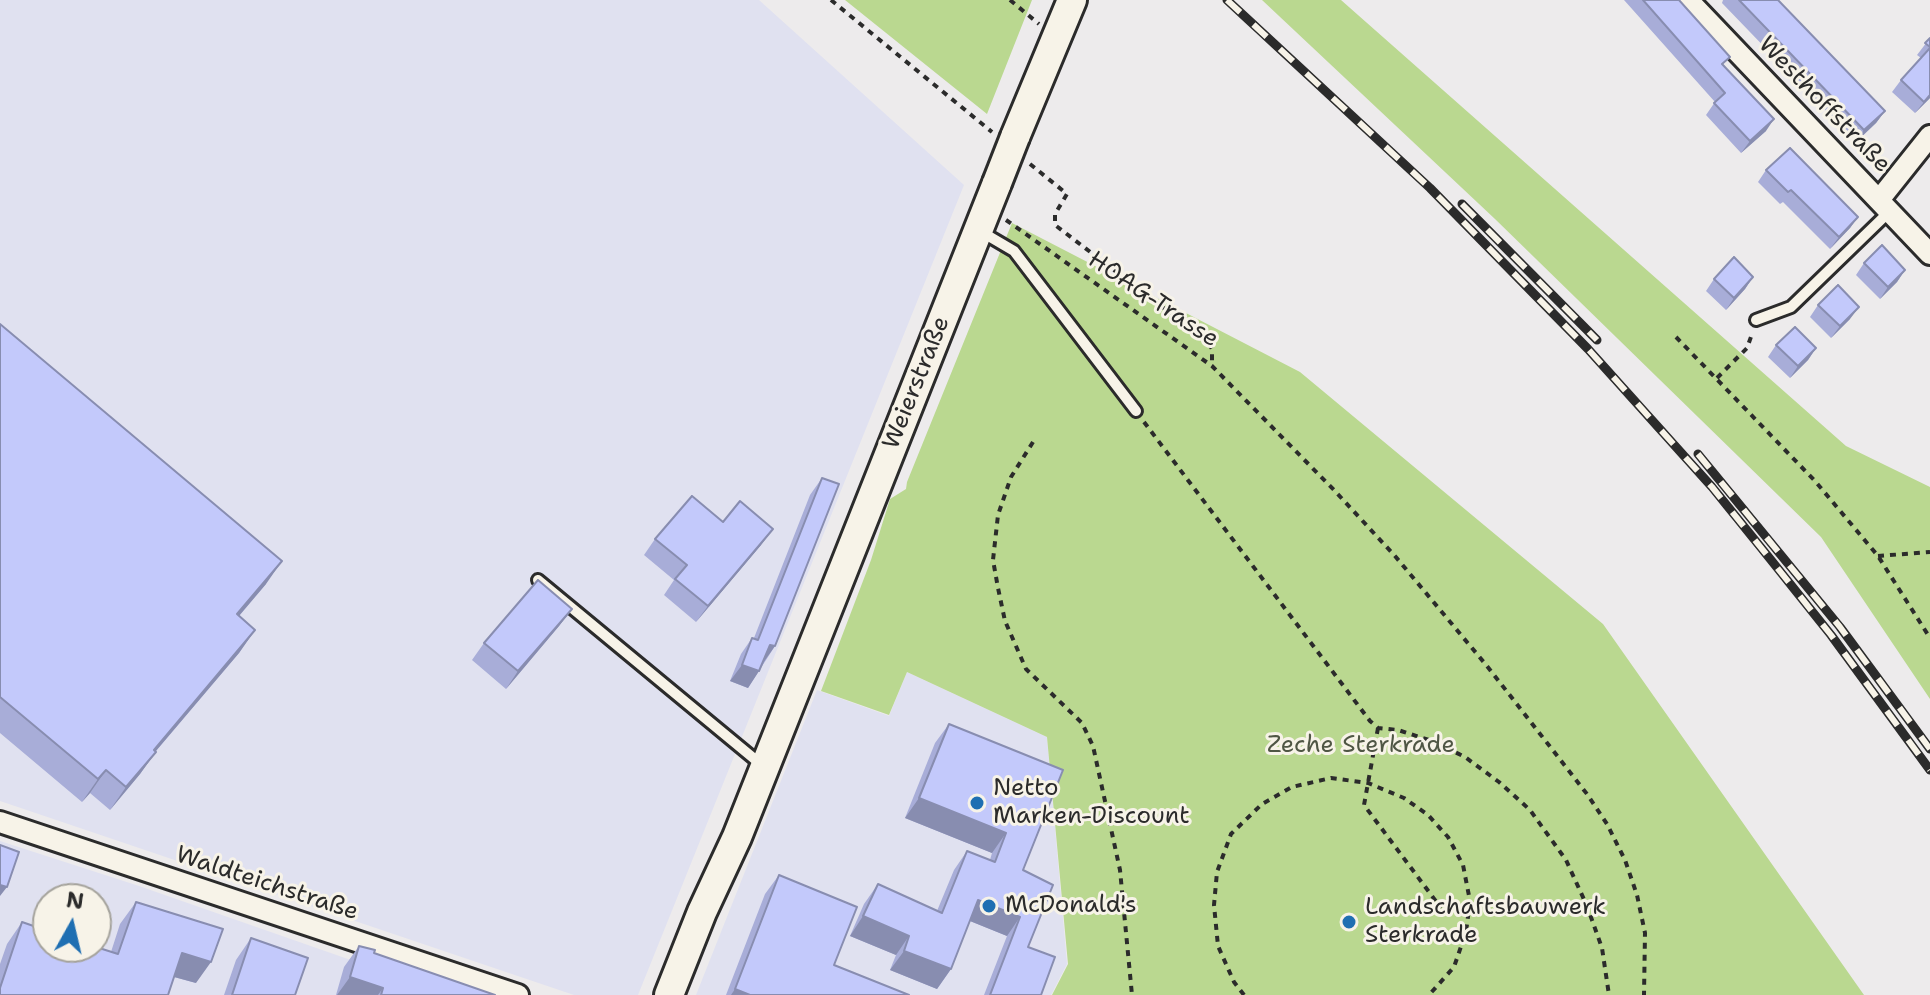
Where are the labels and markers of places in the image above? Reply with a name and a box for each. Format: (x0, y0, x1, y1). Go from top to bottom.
place label: Netto Marken-Discount (993, 775, 1190, 831)
marker: Netto Marken-Discount (968, 794, 986, 812)
place label: McDonald's (1005, 892, 1137, 920)
place label: Landschaftsbauwerk Sterkrade (1365, 894, 1606, 950)
marker: McDonald's (980, 897, 998, 915)
marker: Landschaftsbauwerk Sterkrade (1340, 913, 1358, 931)

